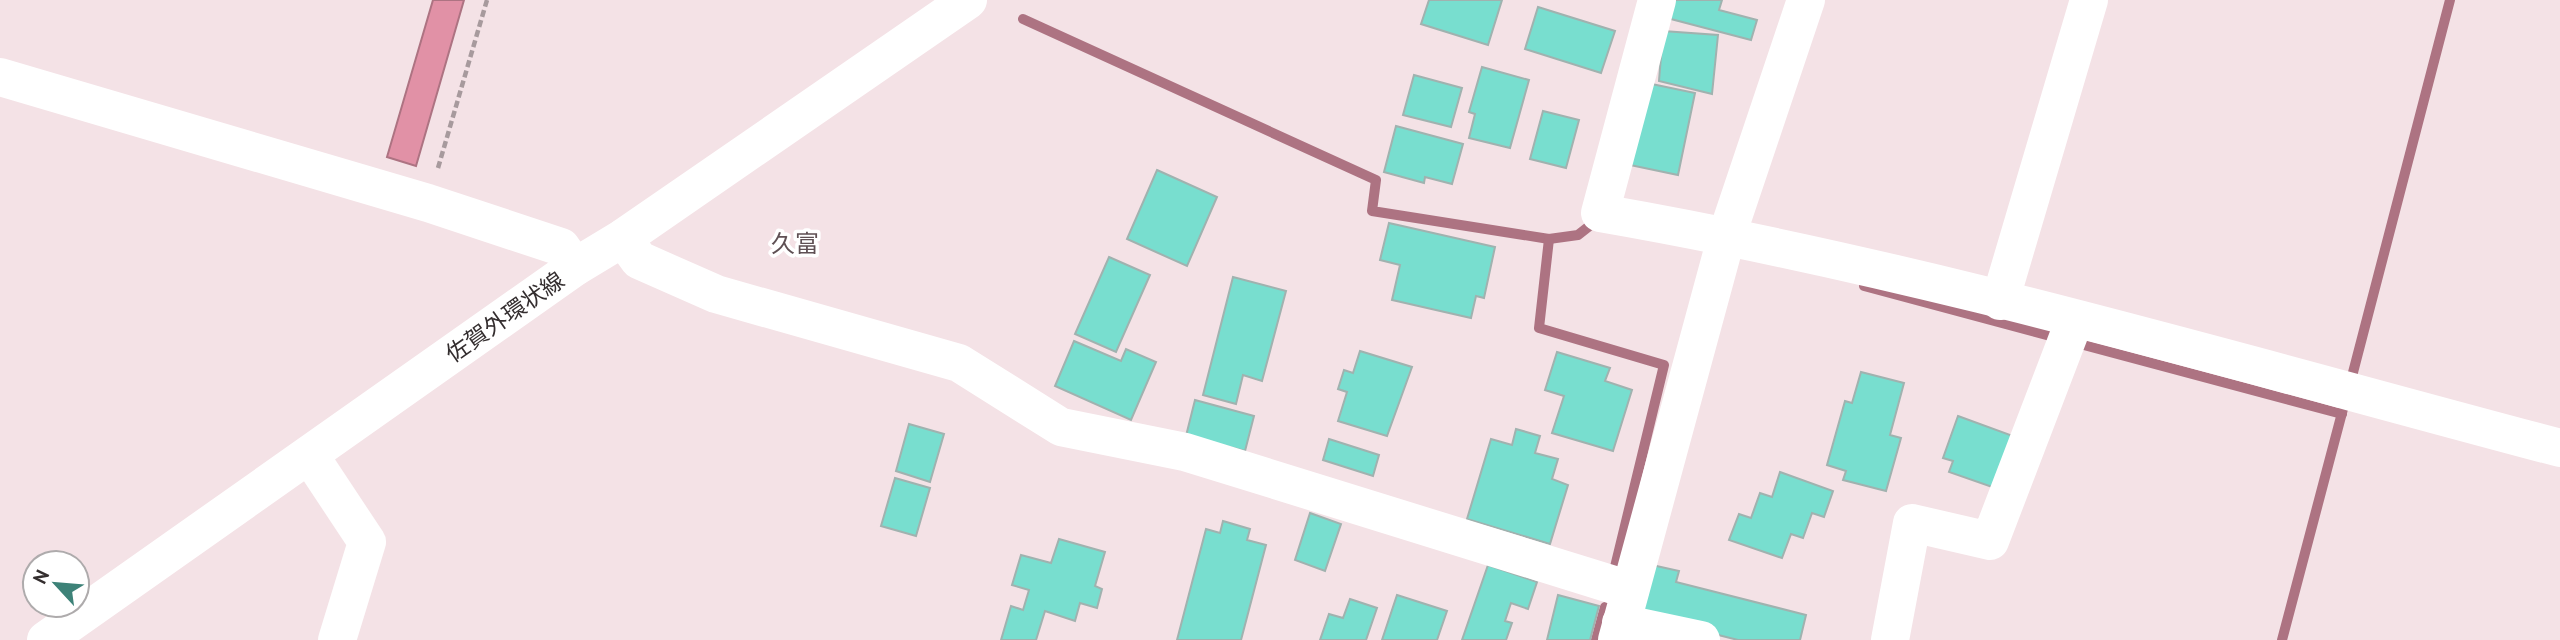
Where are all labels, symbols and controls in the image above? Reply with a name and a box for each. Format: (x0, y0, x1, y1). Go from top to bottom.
district label: 久富 (771, 228, 819, 259)
street label: 佐賀外環状線 (440, 265, 570, 368)
north arrow (21, 549, 91, 619)
text: N (27, 566, 54, 587)

